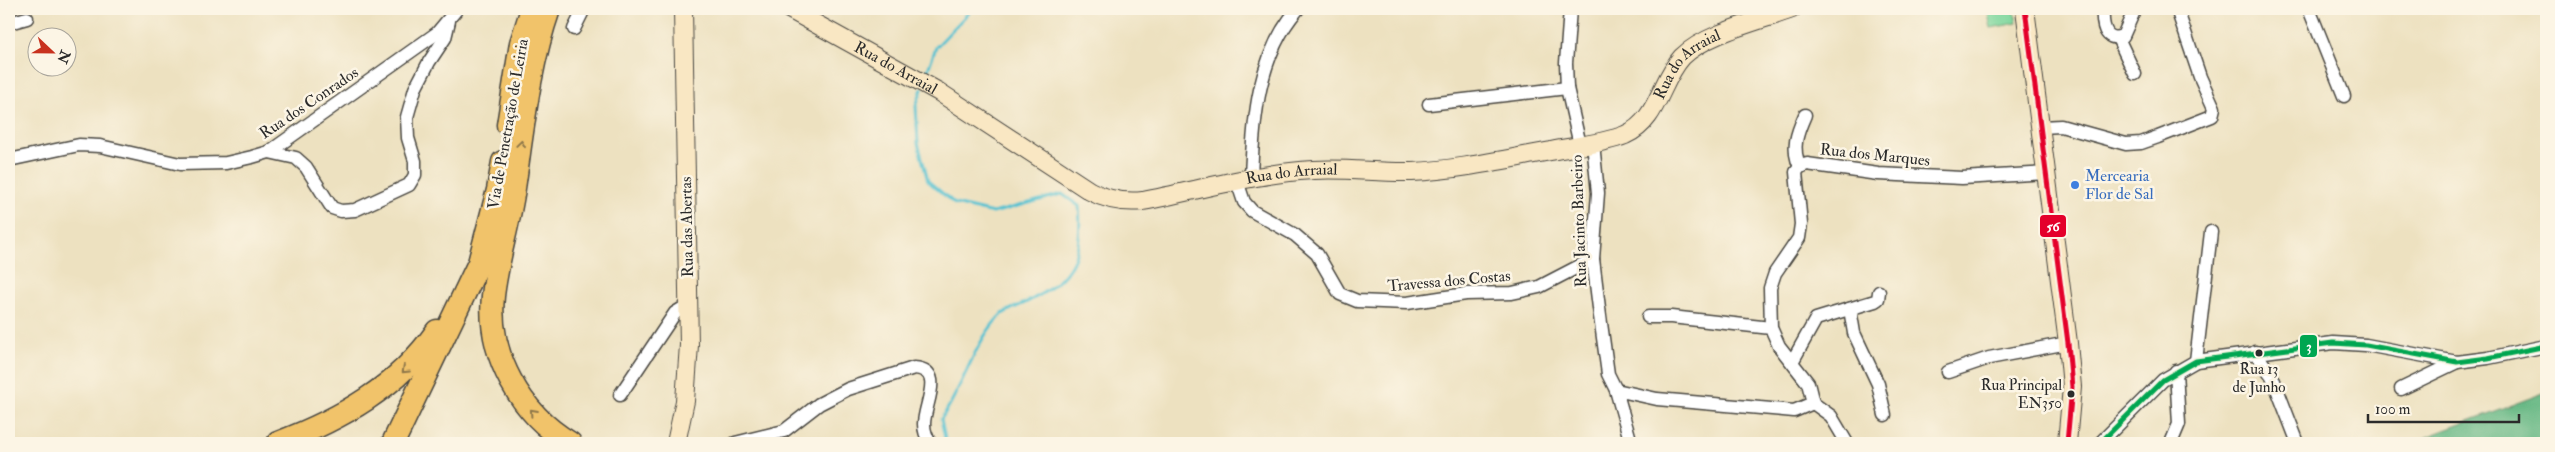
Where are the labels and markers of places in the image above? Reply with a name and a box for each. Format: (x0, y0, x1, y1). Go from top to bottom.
place label: Mercearia Flor de Sal (2085, 166, 2154, 204)
marker: Mercearia Flor de Sal (2069, 179, 2081, 191)
marker: Rua 13 de Junho (2254, 348, 2264, 358)
place label: Rua 13 de Junho (2232, 360, 2286, 398)
place label: Rua Principal EN350 (1981, 376, 2062, 413)
marker: Rua Principal EN350 (2066, 389, 2076, 399)

